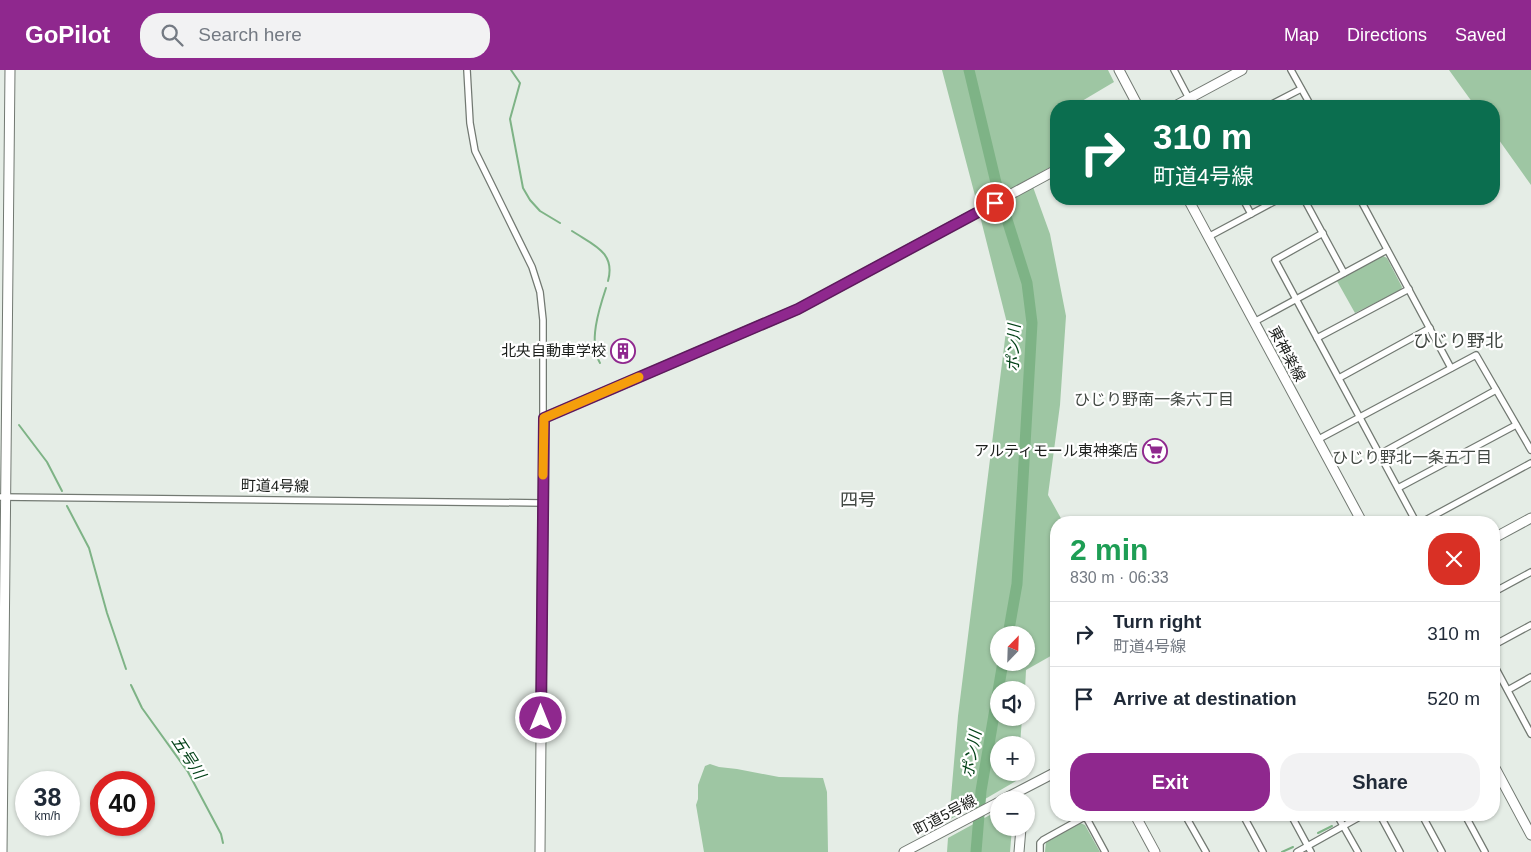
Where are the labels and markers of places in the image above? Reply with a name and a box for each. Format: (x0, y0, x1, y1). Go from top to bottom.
pin (974, 182, 1016, 224)
building icon: 北央自動車学校 (610, 338, 636, 364)
place label: 北央自動車学校 (501, 342, 606, 359)
supermarket icon: アルティモール東神楽店 (1142, 438, 1168, 464)
place label: アルティモール東神楽店 (974, 442, 1138, 459)

